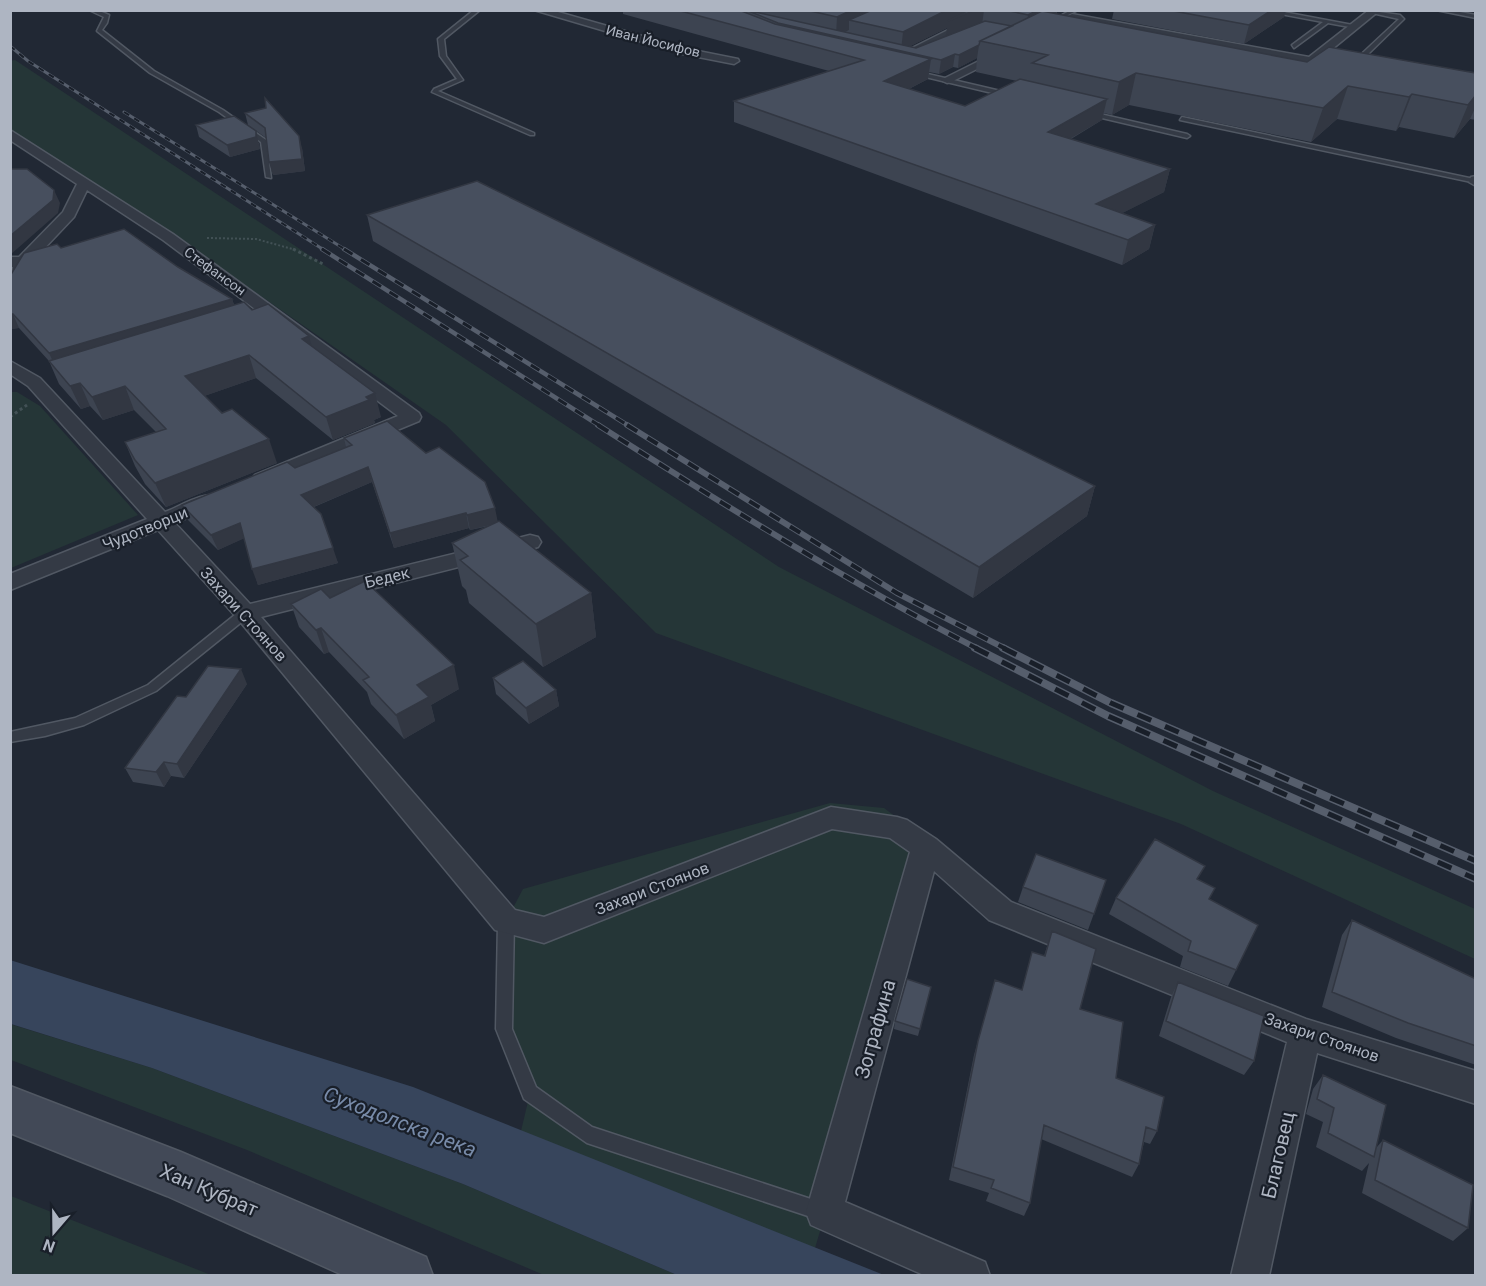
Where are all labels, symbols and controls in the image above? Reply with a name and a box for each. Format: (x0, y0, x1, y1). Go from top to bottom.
street label: Иван Йосифов (604, 22, 702, 60)
street label: Стефансон (181, 243, 249, 299)
street label: Чудотворци (100, 503, 191, 554)
street label: Захари Стоянов (196, 563, 291, 665)
street label: Бедек (363, 563, 412, 592)
street label: Захари Стоянов (593, 858, 712, 919)
street label: Зографина (849, 977, 901, 1081)
street label: Захари Стоянов (1262, 1009, 1382, 1066)
water label: Суходолска река (320, 1082, 480, 1162)
street label: Благовец (1256, 1109, 1300, 1201)
street label: Хан Кубрат (156, 1159, 262, 1222)
north arrow (24, 1202, 84, 1262)
text: N (40, 1235, 58, 1256)

